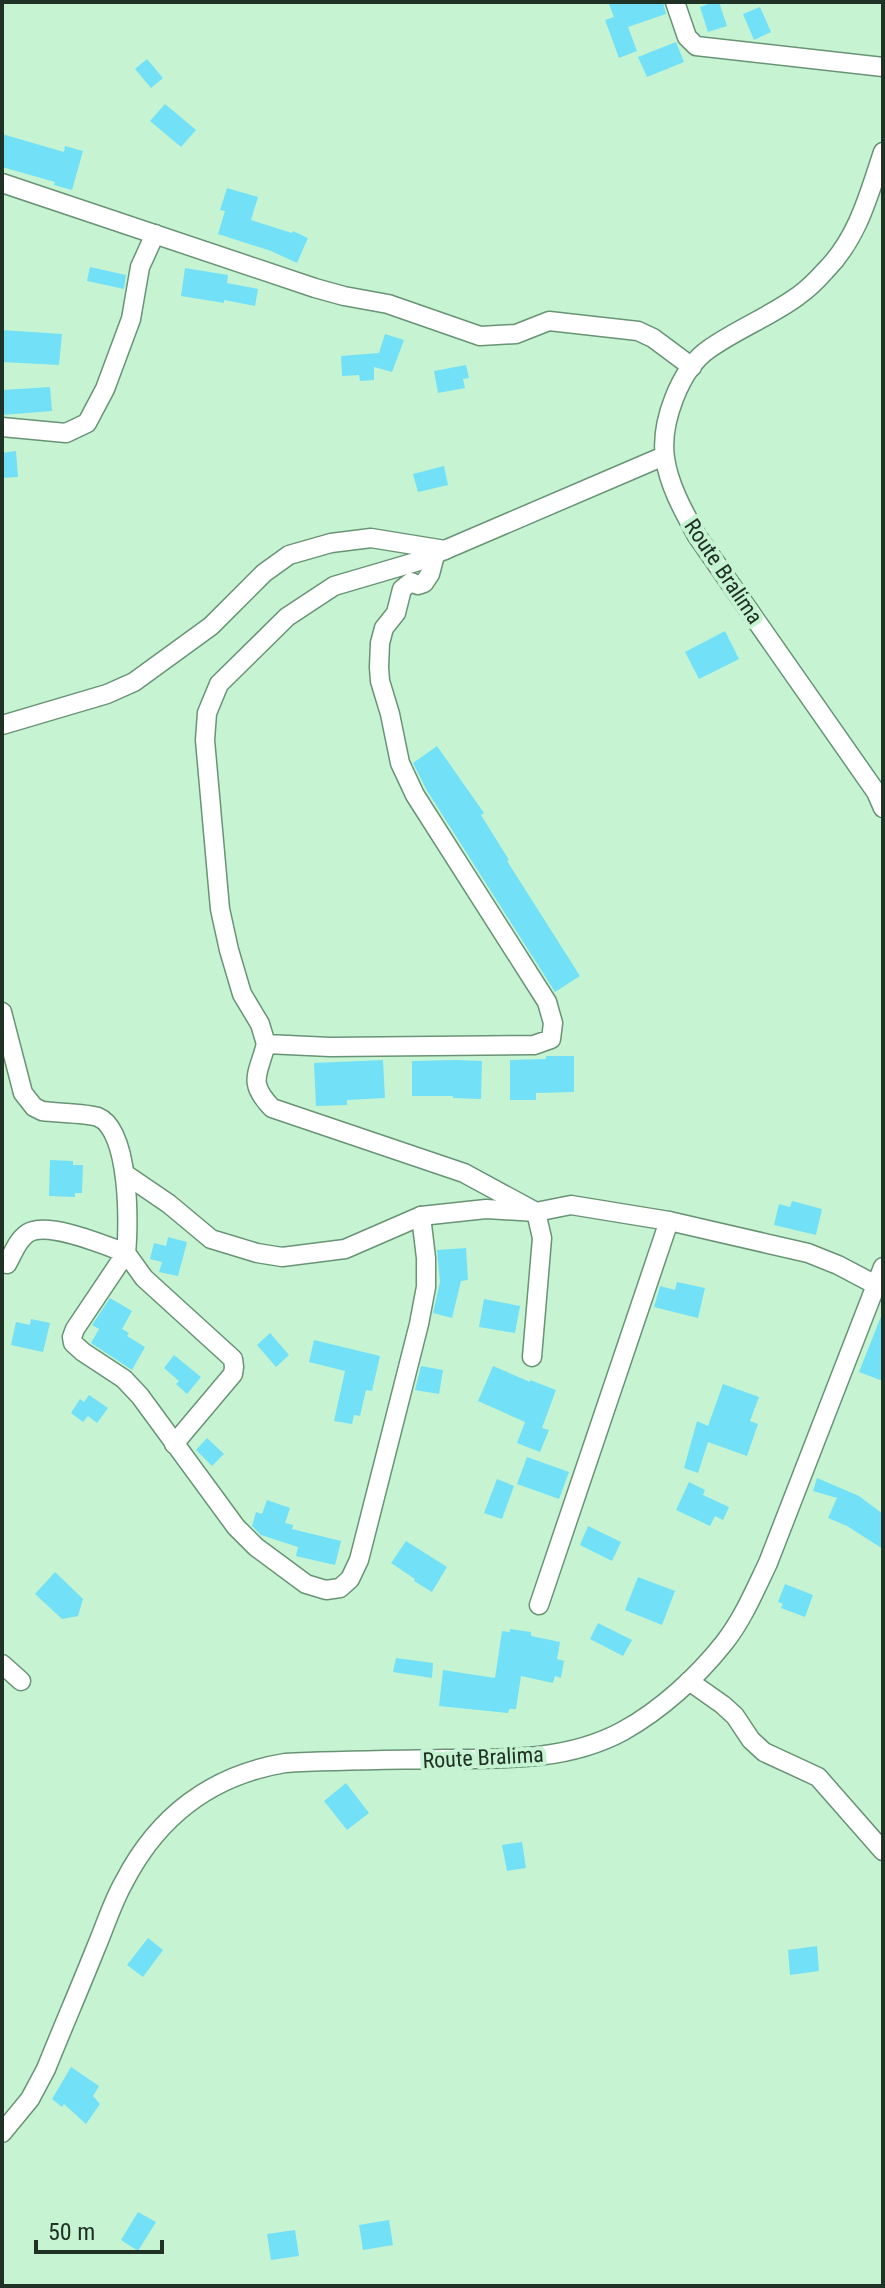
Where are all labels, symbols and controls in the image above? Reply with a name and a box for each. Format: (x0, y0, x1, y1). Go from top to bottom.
street label: Route Bralima (679, 514, 768, 629)
street label: Route Bralima (422, 1742, 544, 1773)
scale bar (36, 2204, 162, 2254)
text: 50 m (48, 2218, 95, 2246)

